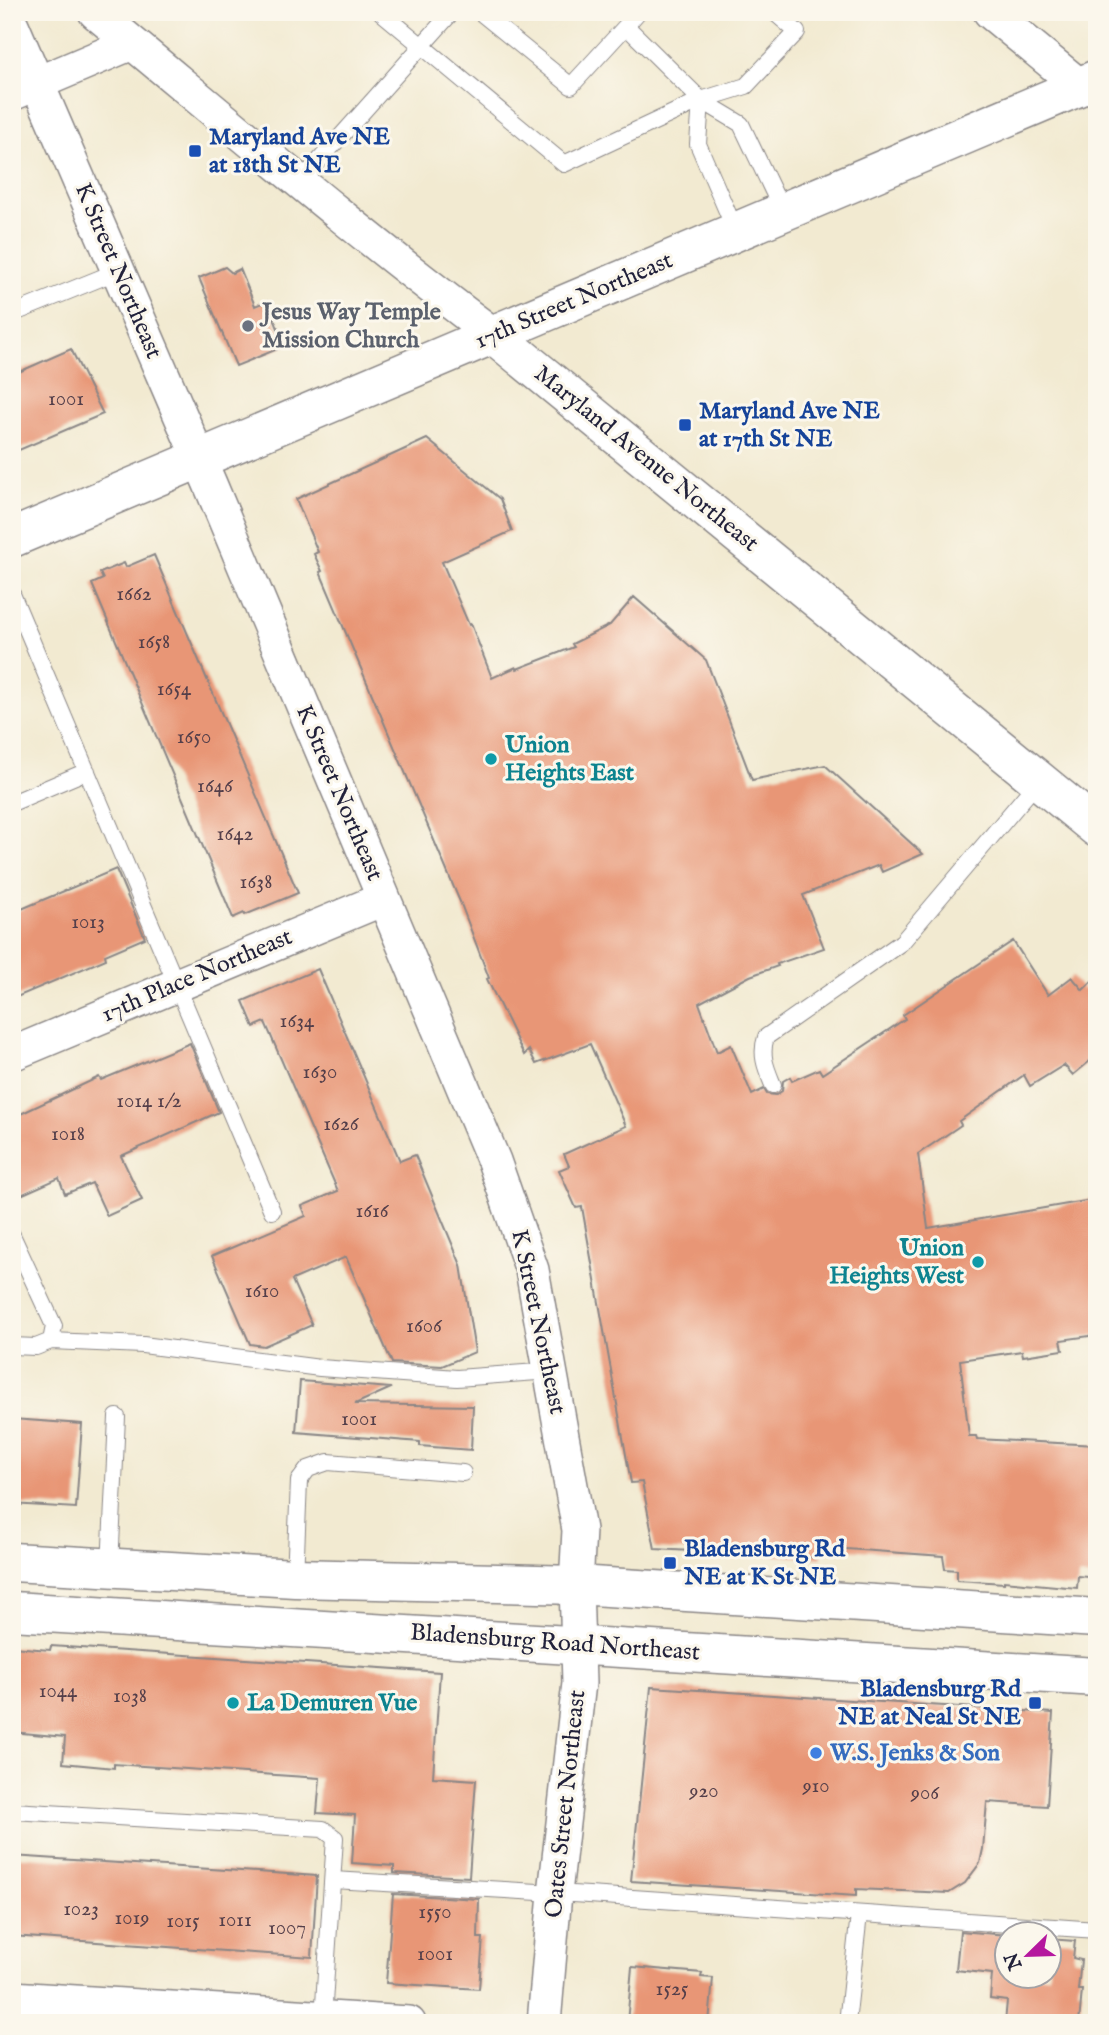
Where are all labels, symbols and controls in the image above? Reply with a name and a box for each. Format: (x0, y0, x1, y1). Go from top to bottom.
place label: Maryland Ave NE at 18th St NE (209, 122, 390, 181)
marker: Maryland Ave NE at 18th St NE (187, 143, 203, 159)
street label: K Street Northeast (67, 178, 169, 364)
street label: 17th Street Northeast (470, 245, 678, 357)
place label: Jesus Way Temple Mission Church (259, 297, 441, 356)
marker: Jesus Way Temple Mission Church (240, 318, 256, 334)
street label: Maryland Avenue Northeast (527, 359, 765, 559)
house number: 1001 (48, 386, 84, 413)
place label: Maryland Ave NE at 17th St NE (699, 396, 880, 455)
marker: Maryland Ave NE at 17th St NE (677, 417, 693, 433)
house number: 1662 (116, 581, 152, 608)
house number: 1658 (138, 629, 170, 656)
house number: 1654 (157, 676, 192, 703)
street label: K Street Northeast (288, 700, 390, 886)
house number: 1650 (177, 724, 211, 751)
place label: Union Heights East (504, 730, 635, 789)
marker: Union Heights East (483, 751, 499, 767)
house number: 1646 (197, 773, 234, 800)
house number: 1642 (217, 821, 254, 848)
house number: 1638 (240, 869, 272, 896)
house number: 1013 (71, 909, 105, 936)
street label: 17th Place Northeast (97, 922, 297, 1030)
house number: 1634 (280, 1008, 315, 1035)
house number: 1630 (303, 1059, 337, 1086)
house number: 1014 1/2 (116, 1088, 182, 1115)
house number: 1626 (323, 1111, 360, 1138)
house number: 1018 (51, 1121, 85, 1148)
house number: 1616 (355, 1198, 390, 1225)
street label: K Street Northeast (503, 1227, 573, 1417)
place label: Union Heights West (829, 1233, 965, 1292)
marker: Union Heights West (970, 1254, 986, 1270)
house number: 1610 (245, 1278, 279, 1305)
house number: 1606 (406, 1313, 443, 1340)
house number: 1001 (341, 1406, 377, 1433)
place label: Bladensburg Rd NE at K St NE (683, 1534, 846, 1593)
marker: Bladensburg Rd NE at K St NE (662, 1555, 678, 1571)
street label: Bladensburg Road Northeast (409, 1617, 701, 1669)
place label: Bladensburg Rd NE at Neal St NE (837, 1674, 1022, 1733)
house number: 1044 (39, 1678, 78, 1705)
house number: 1038 (113, 1683, 147, 1710)
place label: La Demuren Vue (247, 1688, 417, 1719)
street label: Oates Street Northeast (539, 1689, 593, 1919)
marker: La Demuren Vue (225, 1695, 241, 1711)
marker: Bladensburg Rd NE at Neal St NE (1027, 1695, 1043, 1711)
place label: W.S. Jenks & Son (829, 1738, 1000, 1769)
marker: W.S. Jenks & Son (808, 1745, 824, 1761)
house number: 910 (801, 1773, 830, 1800)
house number: 920 (688, 1778, 719, 1805)
house number: 906 (910, 1780, 940, 1807)
house number: 1023 (63, 1896, 99, 1923)
house number: 1550 (418, 1899, 452, 1926)
house number: 1019 (115, 1905, 149, 1932)
house number: 1011 (218, 1907, 252, 1934)
house number: 1015 (166, 1908, 200, 1935)
house number: 1007 (268, 1915, 306, 1942)
north arrow (993, 1920, 1064, 1990)
house number: 1001 (417, 1941, 453, 1968)
text: N (1000, 1948, 1029, 1974)
house number: 1525 (656, 1976, 689, 2003)

